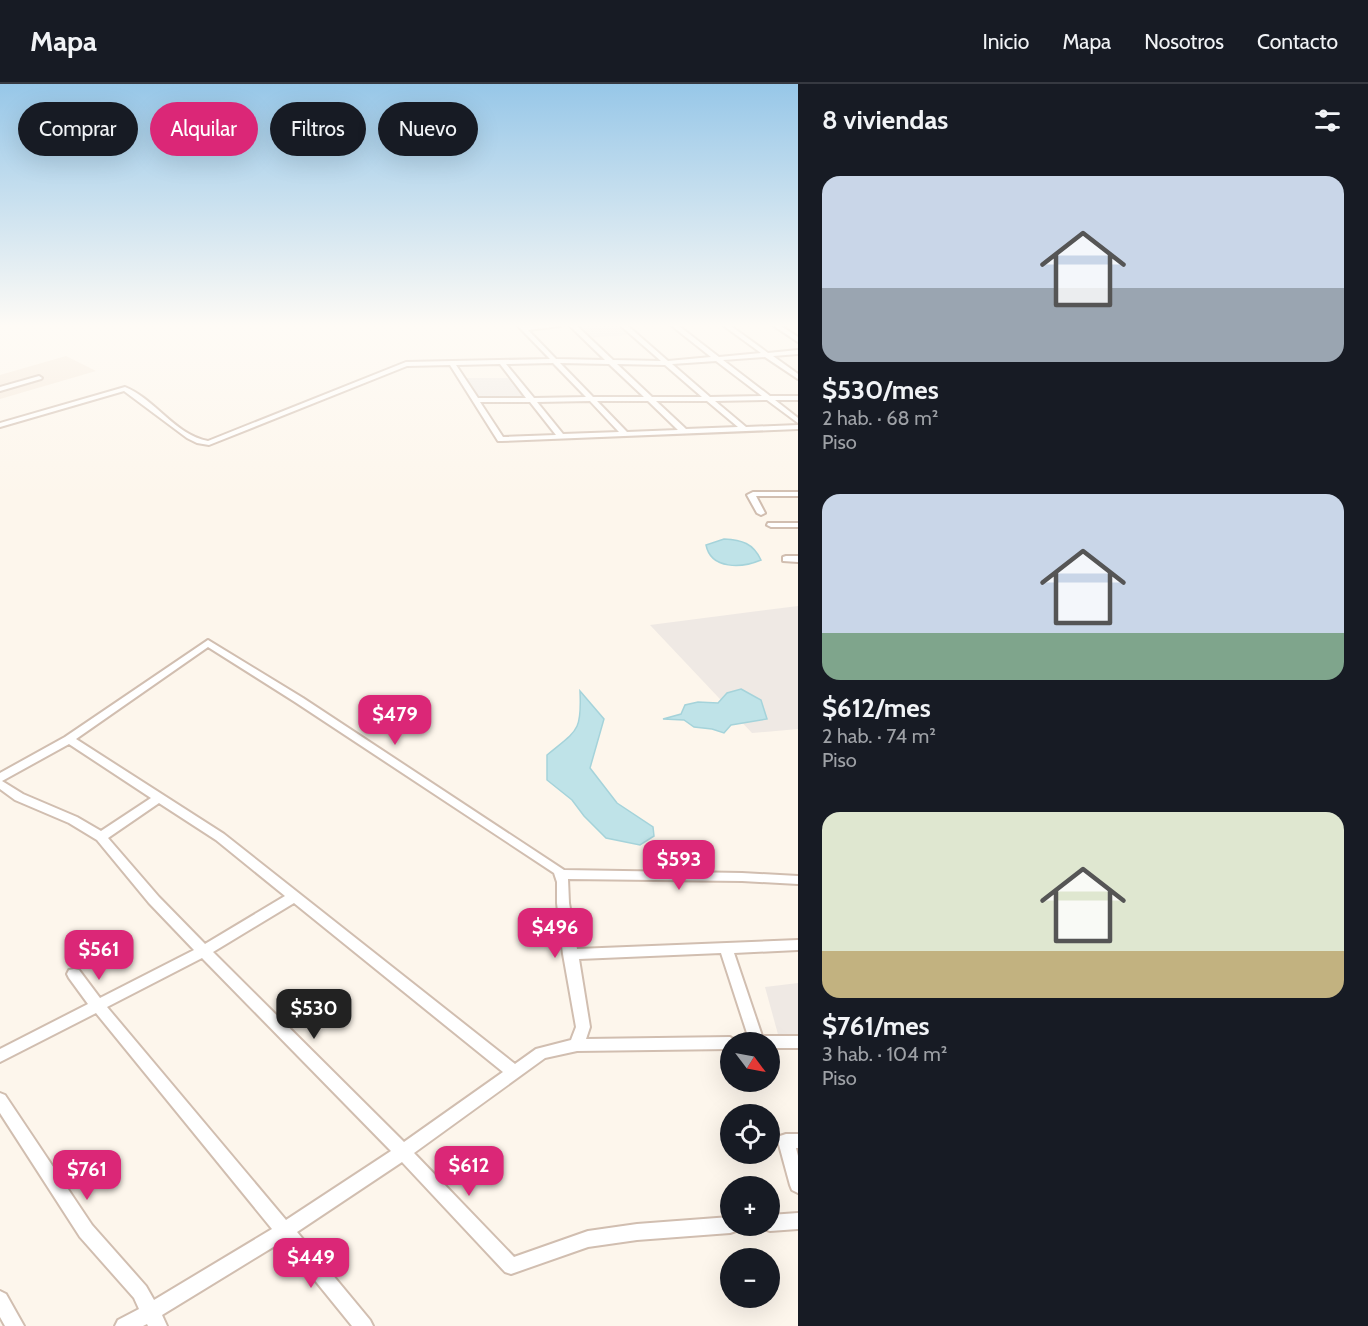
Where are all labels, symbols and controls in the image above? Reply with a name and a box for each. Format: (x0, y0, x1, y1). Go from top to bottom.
text: Mapa (30, 24, 97, 58)
text: Inicio (982, 29, 1029, 54)
text: Mapa (1062, 29, 1111, 54)
text: Nosotros (1144, 29, 1224, 54)
text: Contacto (1257, 29, 1338, 54)
chip: Comprar (18, 102, 138, 156)
chip: Alquilar (150, 102, 258, 156)
chip: Filtros (270, 102, 366, 156)
chip: Nuevo (378, 102, 478, 156)
text: 8 viviendas (822, 104, 948, 136)
icon: filters (1311, 104, 1344, 137)
icon: home (1029, 215, 1137, 323)
text: $530/mes (822, 374, 939, 406)
text: 2 hab. · 68 m² (822, 406, 938, 430)
text: Piso (822, 430, 857, 454)
icon: home (1029, 533, 1137, 641)
text: $612/mes (822, 692, 931, 724)
pin: $479 (359, 695, 431, 746)
text: $479 (372, 702, 418, 726)
text: 2 hab. · 74 m² (822, 724, 936, 748)
text: Piso (822, 748, 857, 772)
pin: $593 (643, 840, 715, 891)
text: $593 (657, 847, 701, 871)
icon: home (1029, 851, 1137, 959)
pin: $496 (519, 908, 591, 959)
text: $496 (532, 915, 578, 939)
pin: $561 (63, 930, 135, 981)
text: $561 (79, 937, 119, 961)
pin: $530 (278, 989, 350, 1040)
text: $530 (290, 996, 338, 1020)
text: $761/mes (822, 1010, 930, 1042)
north arrow (720, 1032, 780, 1092)
map controls (720, 1032, 780, 1308)
text: 3 hab. · 104 m² (822, 1042, 947, 1066)
text: Piso (822, 1066, 857, 1090)
button: locate (720, 1104, 780, 1164)
pin: $612 (433, 1146, 505, 1197)
pin: $761 (51, 1150, 123, 1201)
text: $612 (449, 1153, 489, 1177)
text: $761 (67, 1157, 107, 1181)
button: + (720, 1176, 780, 1236)
pin: $449 (275, 1238, 347, 1289)
text: $449 (287, 1245, 335, 1269)
button: − (720, 1248, 780, 1308)

